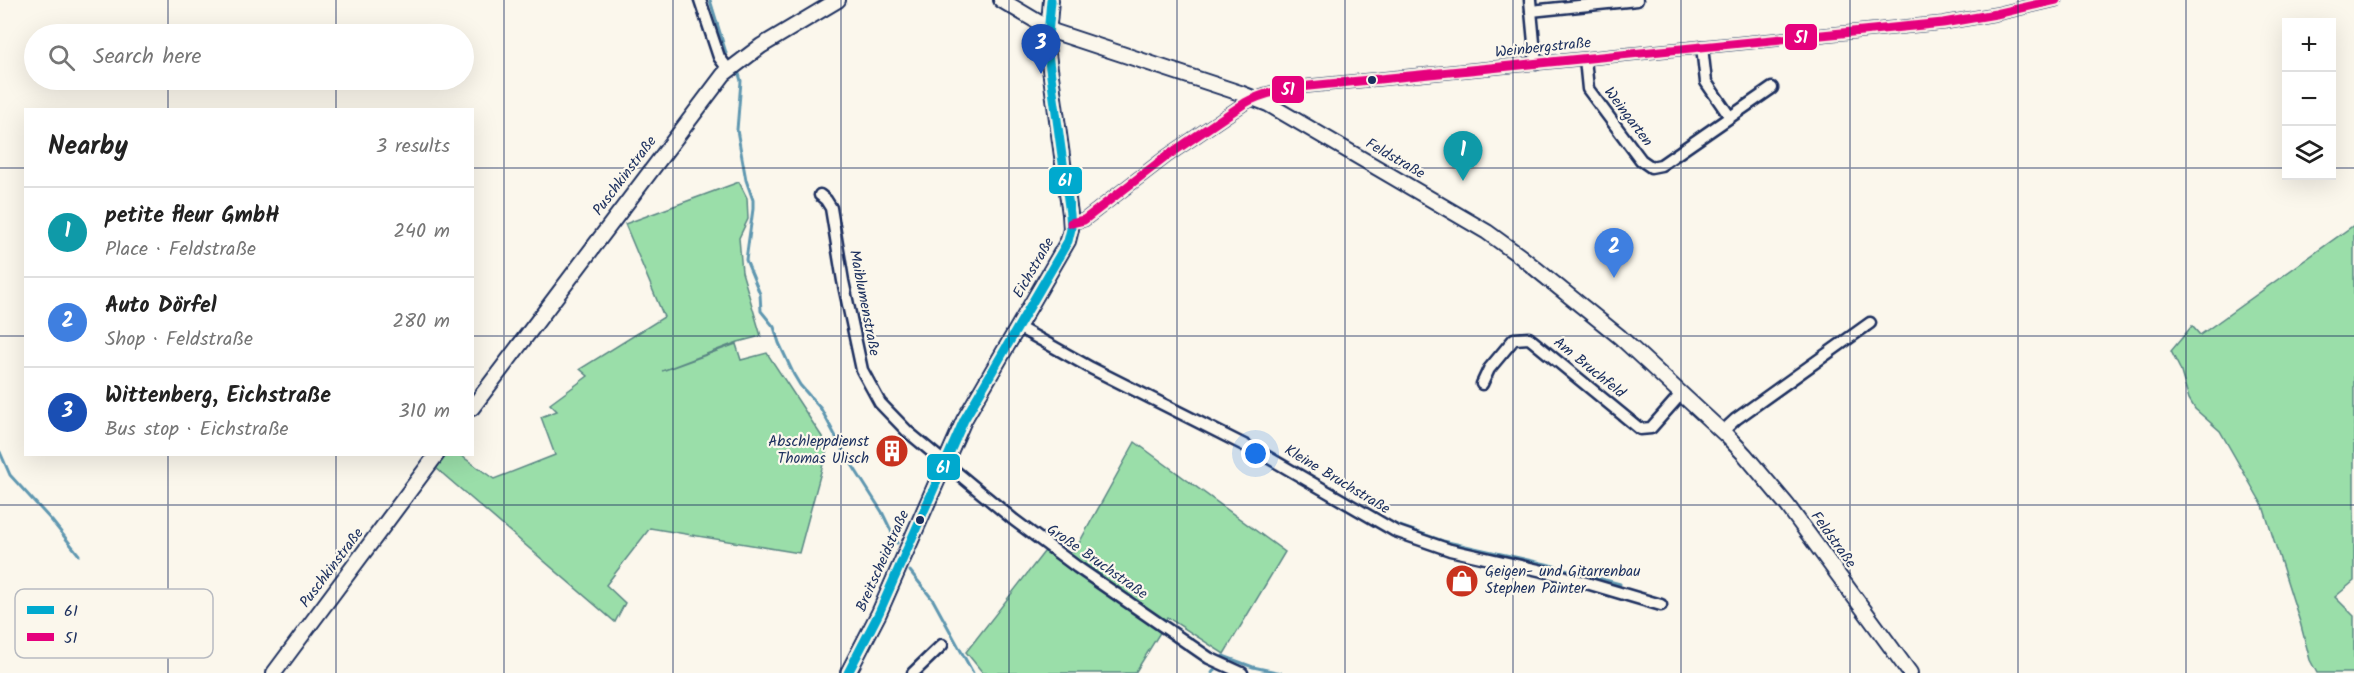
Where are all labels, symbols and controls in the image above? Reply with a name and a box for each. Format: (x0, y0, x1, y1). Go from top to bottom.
map controls (2282, 18, 2336, 180)
button: + (2282, 18, 2336, 72)
line badge: 51 (1784, 23, 1818, 51)
search box (24, 24, 474, 90)
pin: 3 (1022, 25, 1060, 74)
text: 51 (1794, 26, 1808, 51)
street label: Weinbergstraße (1494, 31, 1592, 65)
text: Search here (93, 40, 201, 75)
icon: search (45, 41, 78, 74)
button: − (2282, 72, 2336, 126)
unlabelled marker (1366, 74, 1378, 86)
line badge: 51 (1271, 75, 1305, 104)
text: 51 (1281, 78, 1295, 103)
street label: Weingarten (1597, 82, 1659, 152)
text: Nearby (48, 126, 128, 168)
button: layers (2282, 126, 2336, 180)
text: 3 results (376, 131, 450, 163)
street label: Puschkinstraße (587, 131, 663, 221)
street label: Feldstraße (1361, 132, 1430, 186)
pin: 1 (1444, 132, 1482, 181)
line badge: 61 (1048, 166, 1083, 195)
text: 61 (1058, 169, 1072, 194)
text: petite fleur GmbH (105, 199, 279, 234)
text: 1 (64, 216, 71, 248)
text: 240 m (393, 216, 450, 248)
pin: 2 (1594, 228, 1634, 278)
street label: Eichstraße (1007, 233, 1061, 303)
text: Place · Feldstraße (105, 234, 256, 266)
street label: Maiblumenstraße (842, 248, 886, 358)
text: Auto Dörfel (105, 289, 217, 324)
text: 2 (62, 306, 73, 338)
text: 280 m (392, 306, 450, 338)
text: Shop · Feldstraße (105, 324, 253, 356)
street label: Am Bruchfeld (1548, 331, 1631, 405)
text: Wittenberg, Eichstraße (105, 379, 331, 414)
text: 3 (62, 396, 73, 428)
text: 310 m (398, 396, 450, 428)
text: Bus stop · Eichstraße (105, 414, 289, 446)
place label: Abschleppdienst Thomas Ulisch (768, 430, 869, 471)
building icon: Abschleppdienst Thomas Ulisch (874, 433, 910, 469)
your location (1241, 439, 1270, 468)
street label: Kleine Bruchstraße (1279, 439, 1395, 521)
line badge: 61 (926, 453, 961, 481)
text: 61 (936, 456, 950, 481)
street label: Breitscheidstraße (850, 506, 916, 616)
street label: Feldstraße (1804, 506, 1862, 574)
unlabelled marker (914, 514, 926, 526)
street label: Große Bruchstraße (1042, 518, 1153, 606)
street label: Puschkinstraße (294, 523, 370, 613)
place label: Geigen- und Gitarrenbau Stephen Painter (1485, 560, 1640, 601)
shop icon: Geigen- und Gitarrenbau Stephen Painter (1444, 563, 1480, 599)
legend (15, 589, 213, 658)
text: 61 (64, 599, 78, 624)
text: 51 (64, 626, 78, 651)

